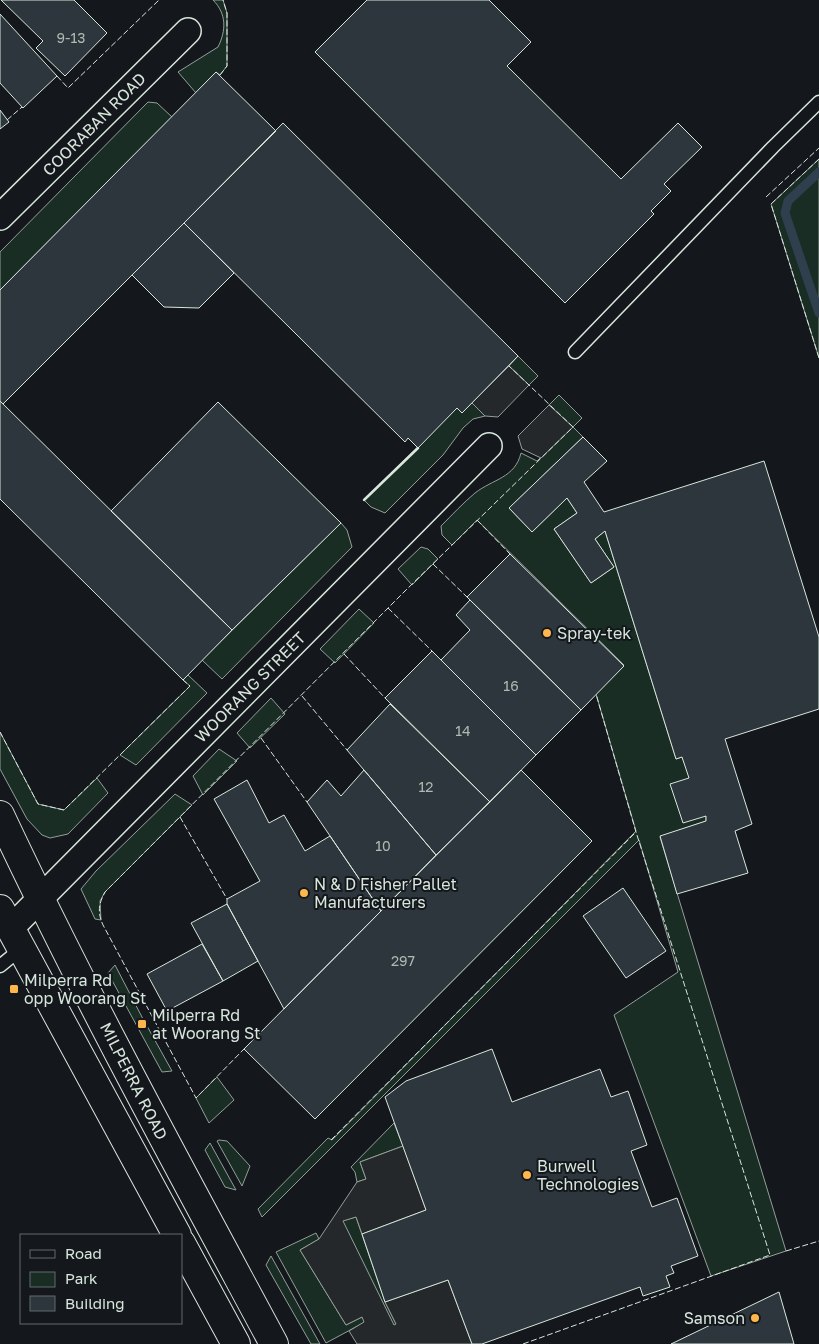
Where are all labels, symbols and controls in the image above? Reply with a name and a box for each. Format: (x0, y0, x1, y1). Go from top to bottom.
house number: 9-13 (57, 29, 85, 46)
street label: COORABAN ROAD (38, 68, 150, 180)
place label: Spray-tek (557, 623, 631, 643)
street label: WOORANG STREET (190, 627, 310, 747)
marker: Spray-tek (541, 627, 553, 639)
house number: 16 (503, 677, 519, 694)
house number: 14 (455, 722, 471, 739)
house number: 12 (419, 778, 433, 795)
house number: 10 (375, 837, 391, 854)
place label: N & D Fisher Pallet Manufacturers (314, 874, 457, 912)
marker: N & D Fisher Pallet Manufacturers (298, 887, 310, 899)
house number: 297 (391, 952, 415, 969)
place label: Milperra Rd opp Woorang St (24, 970, 146, 1008)
marker: Milperra Rd opp Woorang St (8, 983, 20, 995)
place label: Milperra Rd at Woorang St (152, 1005, 260, 1043)
marker: Milperra Rd at Woorang St (136, 1018, 148, 1030)
street label: MILPERRA ROAD (96, 1019, 172, 1143)
place label: Burwell Technologies (537, 1156, 639, 1194)
marker: Burwell Technologies (521, 1169, 533, 1181)
legend (20, 1234, 182, 1324)
text: Road (65, 1244, 102, 1262)
text: Park (65, 1269, 98, 1287)
text: Building (65, 1294, 125, 1312)
place label: Samson (684, 1308, 745, 1328)
marker: Samson (749, 1312, 761, 1324)

